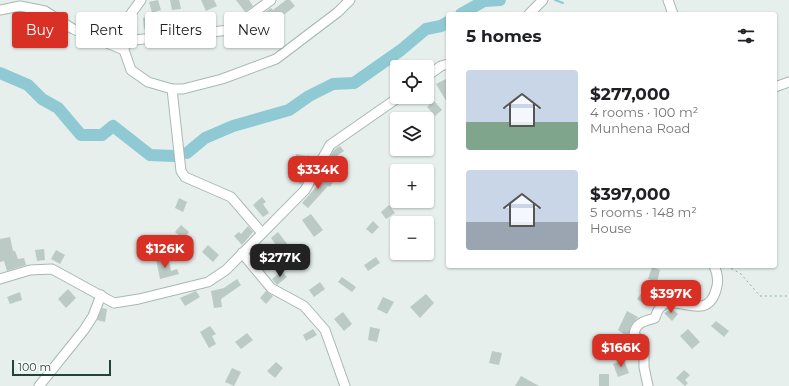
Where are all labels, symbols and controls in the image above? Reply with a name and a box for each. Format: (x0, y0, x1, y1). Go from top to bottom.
chip: Buy (12, 12, 68, 48)
chip: Rent (76, 12, 137, 48)
chip: Filters (145, 12, 216, 48)
chip: New (224, 12, 284, 48)
icon: filters (735, 25, 757, 47)
text: 5 homes (466, 26, 542, 46)
map controls (390, 60, 434, 260)
button: locate (390, 60, 434, 104)
text: $277,000 (590, 84, 670, 104)
icon: home (498, 86, 546, 134)
text: 4 rooms · 100 m² (590, 104, 698, 120)
button: layers (390, 112, 434, 156)
text: Munhena Road (590, 120, 690, 136)
pin: $334K (290, 156, 346, 190)
text: $334K (297, 161, 339, 177)
button: + (390, 164, 434, 208)
text: $397,000 (590, 184, 670, 204)
icon: home (498, 186, 546, 234)
text: 5 rooms · 148 m² (590, 204, 697, 220)
button: − (390, 216, 434, 260)
text: House (590, 220, 632, 236)
pin: $126K (137, 235, 193, 269)
text: $126K (146, 240, 184, 256)
pin: $277K (252, 244, 308, 278)
text: $277K (259, 249, 301, 265)
pin: $397K (643, 280, 699, 314)
text: $397K (650, 285, 692, 301)
pin: $166K (593, 334, 649, 368)
text: $166K (601, 339, 641, 355)
scale bar (12, 358, 111, 377)
text: 100 m (18, 360, 51, 374)

